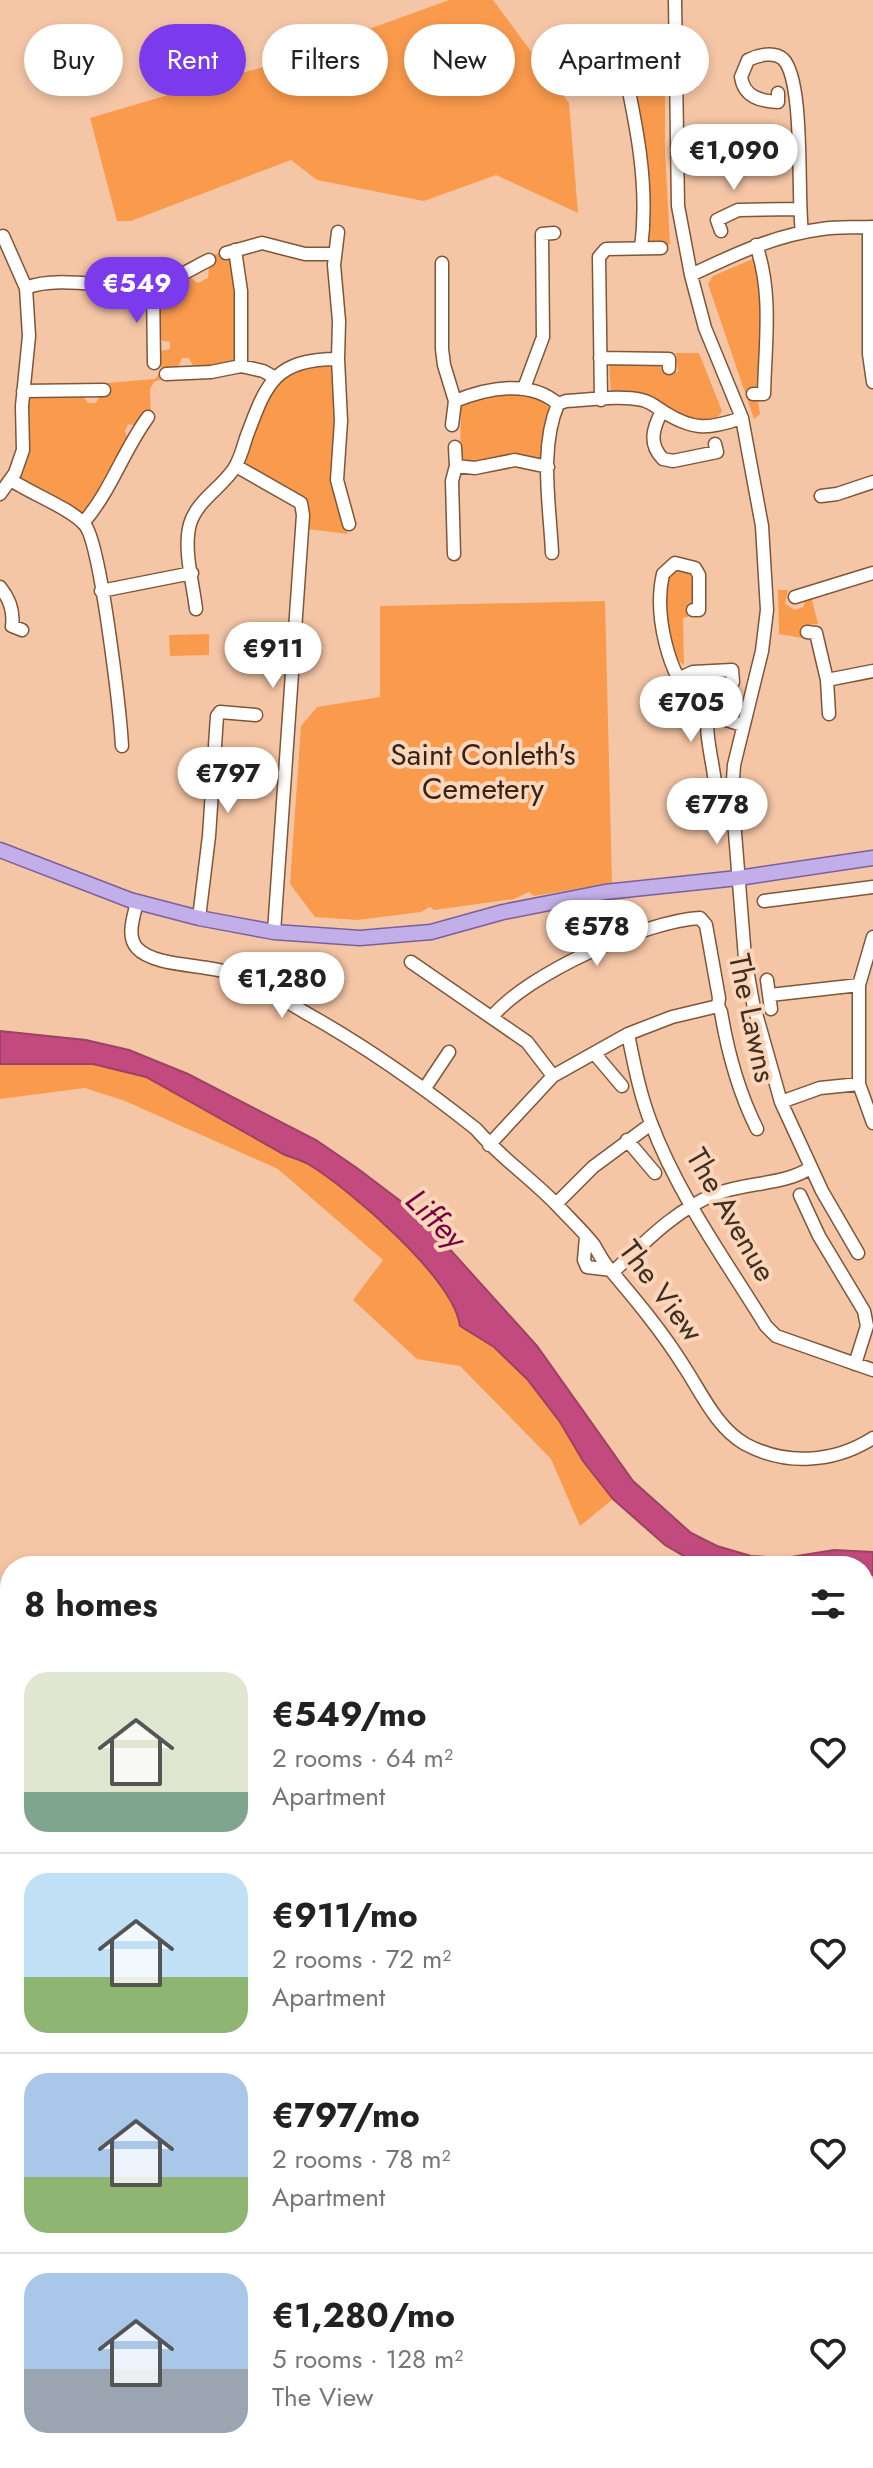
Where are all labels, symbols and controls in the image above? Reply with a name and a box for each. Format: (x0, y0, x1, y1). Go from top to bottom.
chip: Buy (24, 24, 123, 96)
chip: Rent (139, 24, 246, 96)
chip: Filters (262, 24, 388, 96)
chip: New (404, 24, 515, 96)
chip: Apartment (531, 24, 709, 96)
pin: €1,090 (669, 124, 799, 192)
text: €1,090 (689, 131, 779, 169)
pin: €549 (90, 257, 184, 325)
text: €549 (102, 264, 172, 302)
pin: €911 (226, 622, 320, 690)
text: €911 (243, 629, 303, 667)
pin: €705 (644, 676, 738, 744)
text: €705 (658, 683, 724, 721)
park label: Saint Conleth's Cemetery (390, 733, 576, 810)
pin: €797 (181, 747, 275, 815)
text: €797 (195, 754, 261, 792)
pin: €778 (670, 778, 764, 846)
text: €778 (685, 785, 749, 823)
pin: €578 (550, 900, 644, 968)
text: €578 (564, 907, 630, 945)
street label: The Lawns (718, 950, 787, 1086)
pin: €1,280 (217, 952, 347, 1020)
text: €1,280 (237, 959, 327, 997)
street label: The Avenue (676, 1140, 787, 1289)
water label: Liffey (395, 1178, 478, 1261)
street label: The View (609, 1231, 714, 1351)
text: 8 homes (24, 1580, 158, 1629)
icon: filters (806, 1582, 850, 1626)
text: €549/mo (272, 1690, 427, 1739)
icon: home (88, 1704, 184, 1800)
icon: heart (806, 1730, 850, 1774)
text: 2 rooms · 64 m² (272, 1739, 453, 1777)
text: Apartment (272, 1777, 385, 1815)
text: €911/mo (272, 1891, 418, 1940)
icon: home (88, 1905, 184, 2001)
icon: heart (806, 1931, 850, 1975)
text: 2 rooms · 72 m² (272, 1940, 451, 1978)
text: Apartment (272, 1978, 385, 2016)
text: €797/mo (272, 2091, 420, 2140)
icon: home (88, 2105, 184, 2201)
icon: heart (806, 2131, 850, 2175)
text: 2 rooms · 78 m² (272, 2140, 451, 2178)
text: Apartment (272, 2178, 385, 2216)
text: €1,280/mo (272, 2291, 455, 2340)
icon: home (88, 2305, 184, 2401)
icon: heart (806, 2331, 850, 2375)
text: 5 rooms · 128 m² (272, 2340, 463, 2378)
text: The View (272, 2378, 374, 2416)

